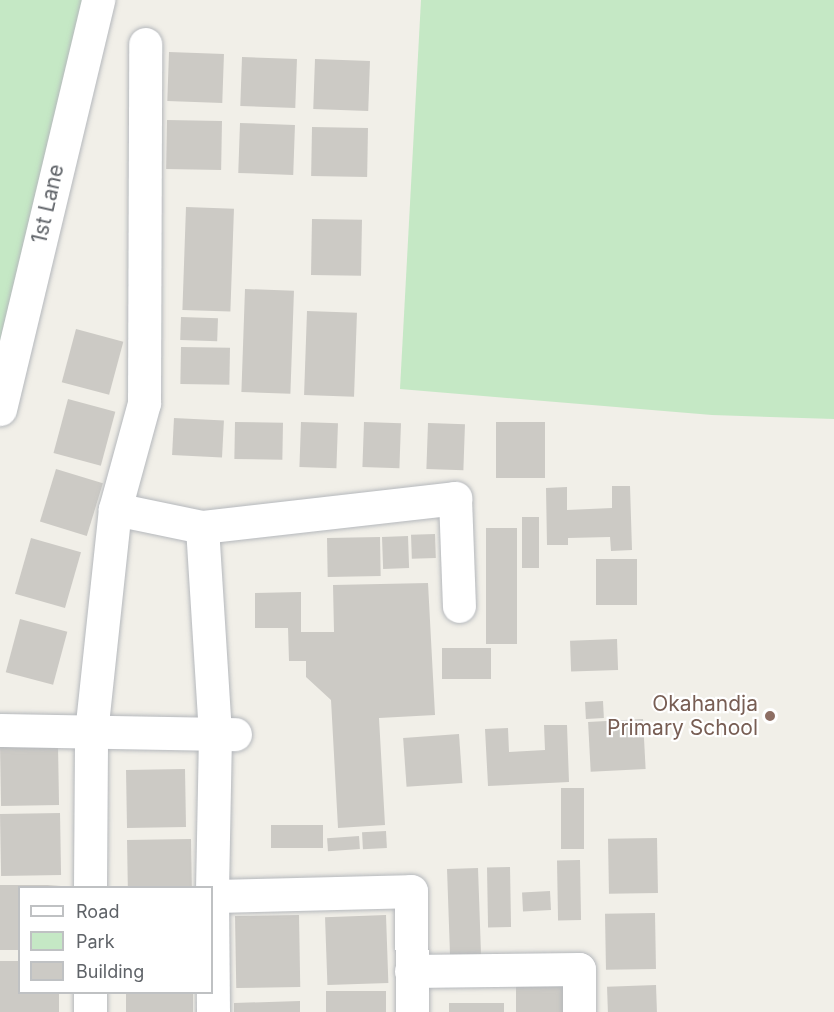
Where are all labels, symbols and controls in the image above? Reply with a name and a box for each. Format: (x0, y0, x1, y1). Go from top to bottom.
street label: 1st Lane (27, 162, 69, 246)
place label: Okahandja Primary School (607, 691, 758, 741)
marker: Okahandja Primary School (763, 709, 777, 723)
legend (18, 886, 213, 994)
text: Road (76, 901, 119, 922)
text: Park (76, 931, 115, 952)
text: Building (76, 961, 144, 982)

